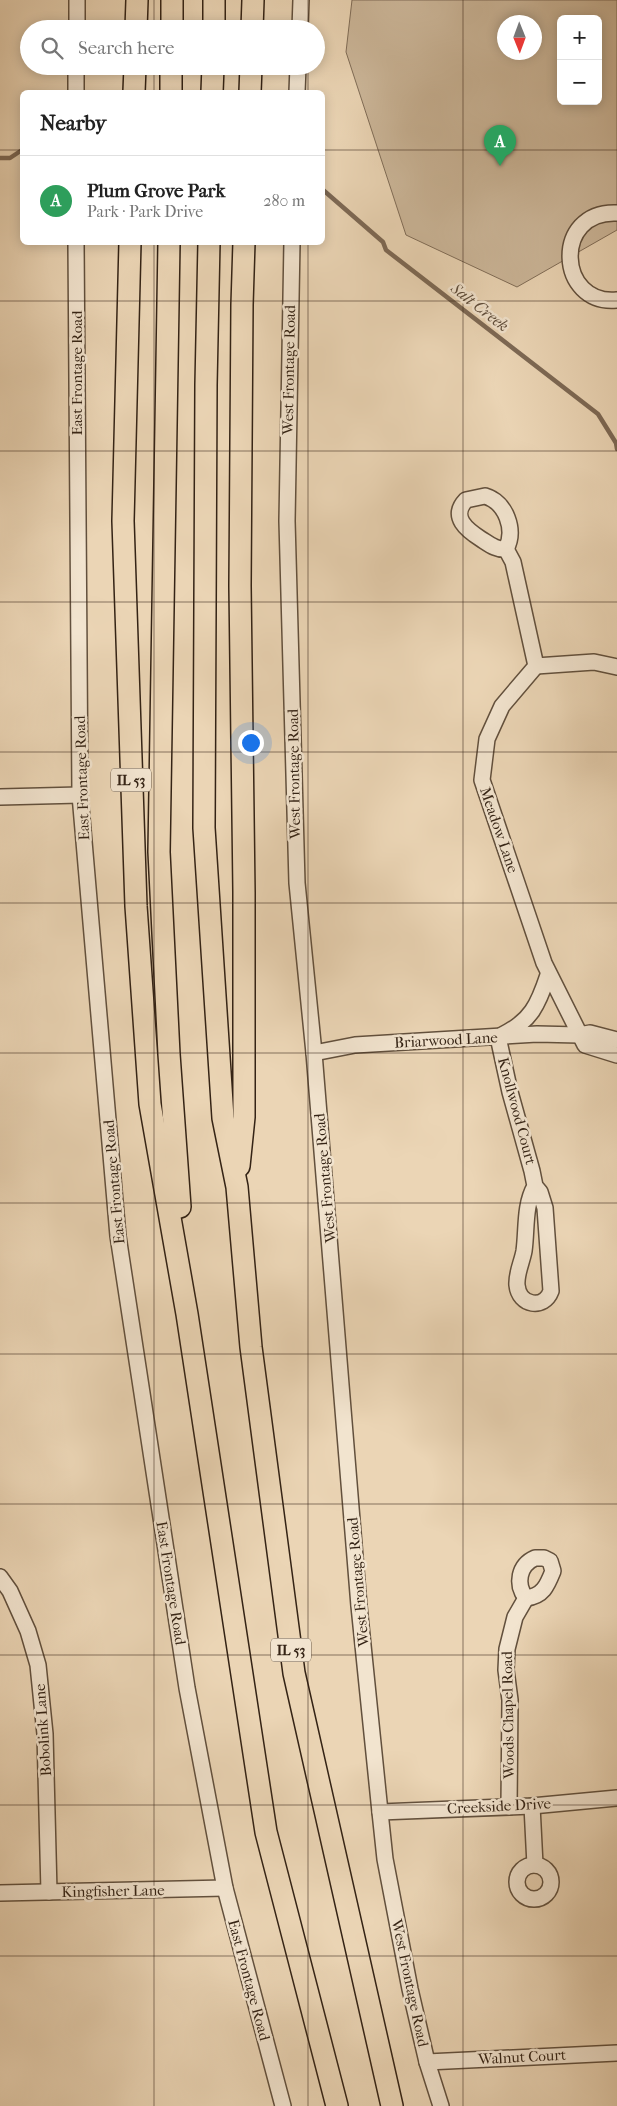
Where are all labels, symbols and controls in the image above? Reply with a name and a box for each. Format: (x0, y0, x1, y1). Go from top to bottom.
north arrow (497, 15, 542, 60)
map controls (557, 15, 602, 105)
button: + (557, 15, 602, 60)
search box (20, 20, 325, 75)
icon: search (38, 34, 66, 62)
text: Search here (78, 37, 174, 59)
button: − (557, 60, 602, 105)
text: Nearby (40, 111, 106, 135)
pin: A (484, 125, 516, 166)
text: Plum Grove Park (87, 180, 225, 202)
text: A (51, 191, 61, 210)
text: 280 m (263, 191, 305, 210)
text: Park · Park Drive (87, 202, 203, 221)
water label: Salt Creek (447, 278, 513, 335)
street label: West Frontage Road (279, 304, 299, 436)
street label: East Frontage Road (68, 310, 86, 435)
street label: West Frontage Road (284, 708, 304, 840)
street label: East Frontage Road (71, 714, 93, 841)
your location (238, 730, 264, 756)
road number: IL 53 (111, 768, 151, 792)
street label: Meadow Lane (476, 785, 522, 876)
street label: Briarwood Lane (394, 1028, 499, 1052)
street label: Knollwood Court (494, 1055, 540, 1167)
street label: West Frontage Road (310, 1112, 340, 1245)
street label: East Frontage Road (100, 1118, 128, 1245)
street label: West Frontage Road (343, 1516, 373, 1649)
street label: East Frontage Road (152, 1520, 190, 1647)
road number: IL 53 (271, 1638, 311, 1662)
street label: Woods Chapel Road (498, 1650, 518, 1780)
street label: Bobolink Lane (31, 1682, 55, 1777)
street label: Creekside Drive (447, 1794, 552, 1818)
street label: Kingfisher Lane (61, 1881, 165, 1901)
street label: East Frontage Road (224, 1917, 274, 2043)
street label: West Frontage Road (387, 1917, 432, 2049)
street label: Walnut Court (476, 2046, 567, 2068)

